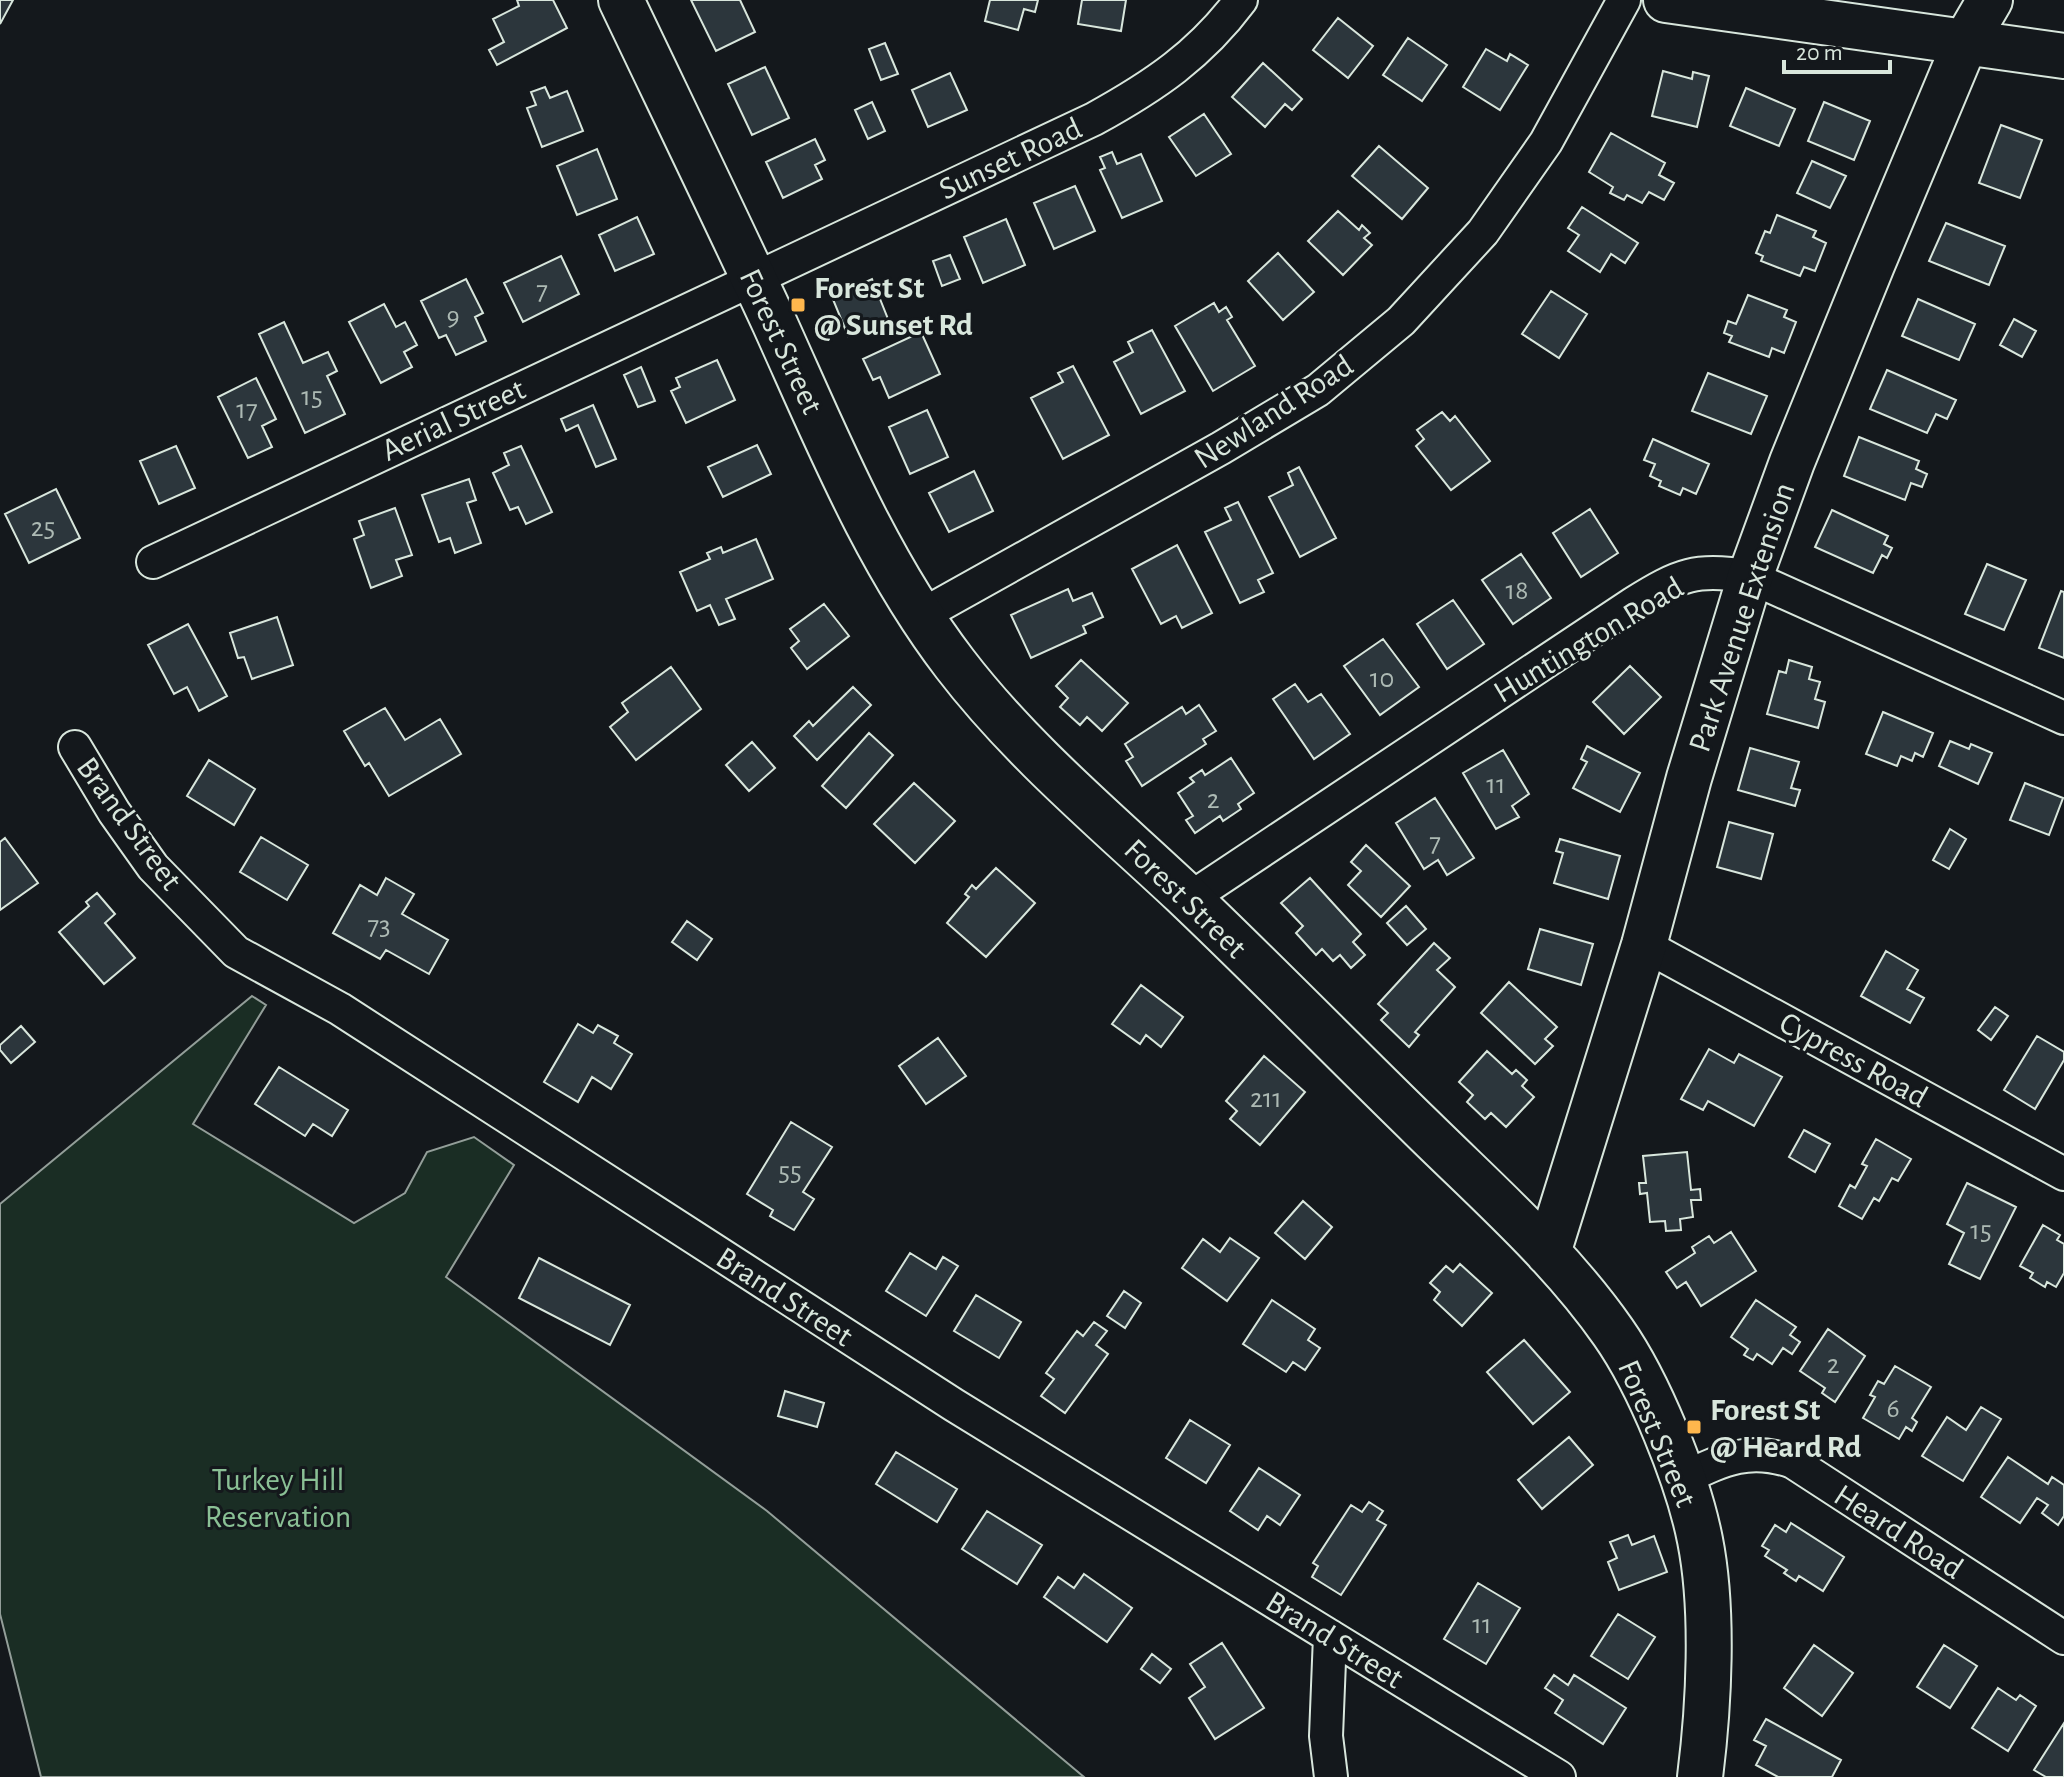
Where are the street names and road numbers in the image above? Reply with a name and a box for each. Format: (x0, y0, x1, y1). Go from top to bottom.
street label: Sunset Road (934, 112, 1087, 206)
street label: Forest Street (734, 264, 829, 419)
street label: Newland Road (1189, 349, 1359, 475)
street label: Aerial Street (377, 373, 530, 467)
street label: Park Avenue Extension (1683, 479, 1801, 756)
street label: Huntington Road (1488, 571, 1689, 709)
street label: Brand Street (71, 751, 188, 896)
street label: Forest Street (1118, 833, 1252, 964)
street label: Cypress Road (1774, 1006, 1933, 1114)
street label: Brand Street (711, 1241, 858, 1352)
street label: Forest Street (1612, 1355, 1702, 1511)
street label: Heard Road (1828, 1479, 1969, 1585)
street label: Brand Street (1260, 1585, 1409, 1694)

